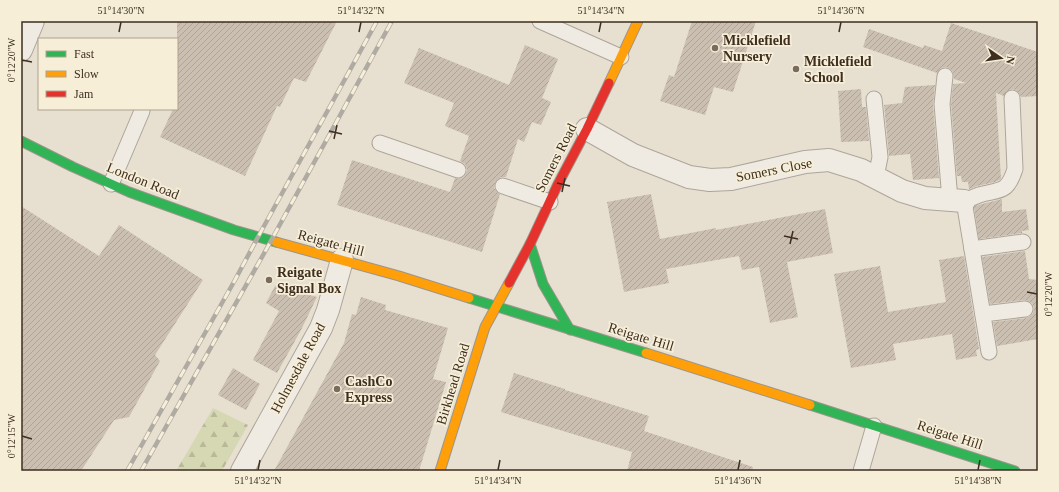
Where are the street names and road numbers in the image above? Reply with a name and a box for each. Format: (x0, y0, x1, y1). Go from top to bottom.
street label: Somers Road (532, 121, 580, 195)
street label: Somers Close (735, 155, 813, 185)
street label: London Road (105, 160, 181, 202)
street label: Reigate Hill (296, 227, 366, 259)
street label: Holmesdale Road (268, 320, 328, 416)
street label: Reigate Hill (606, 320, 676, 354)
street label: Birkhead Road (433, 341, 473, 427)
street label: Reigate Hill (915, 417, 985, 453)

